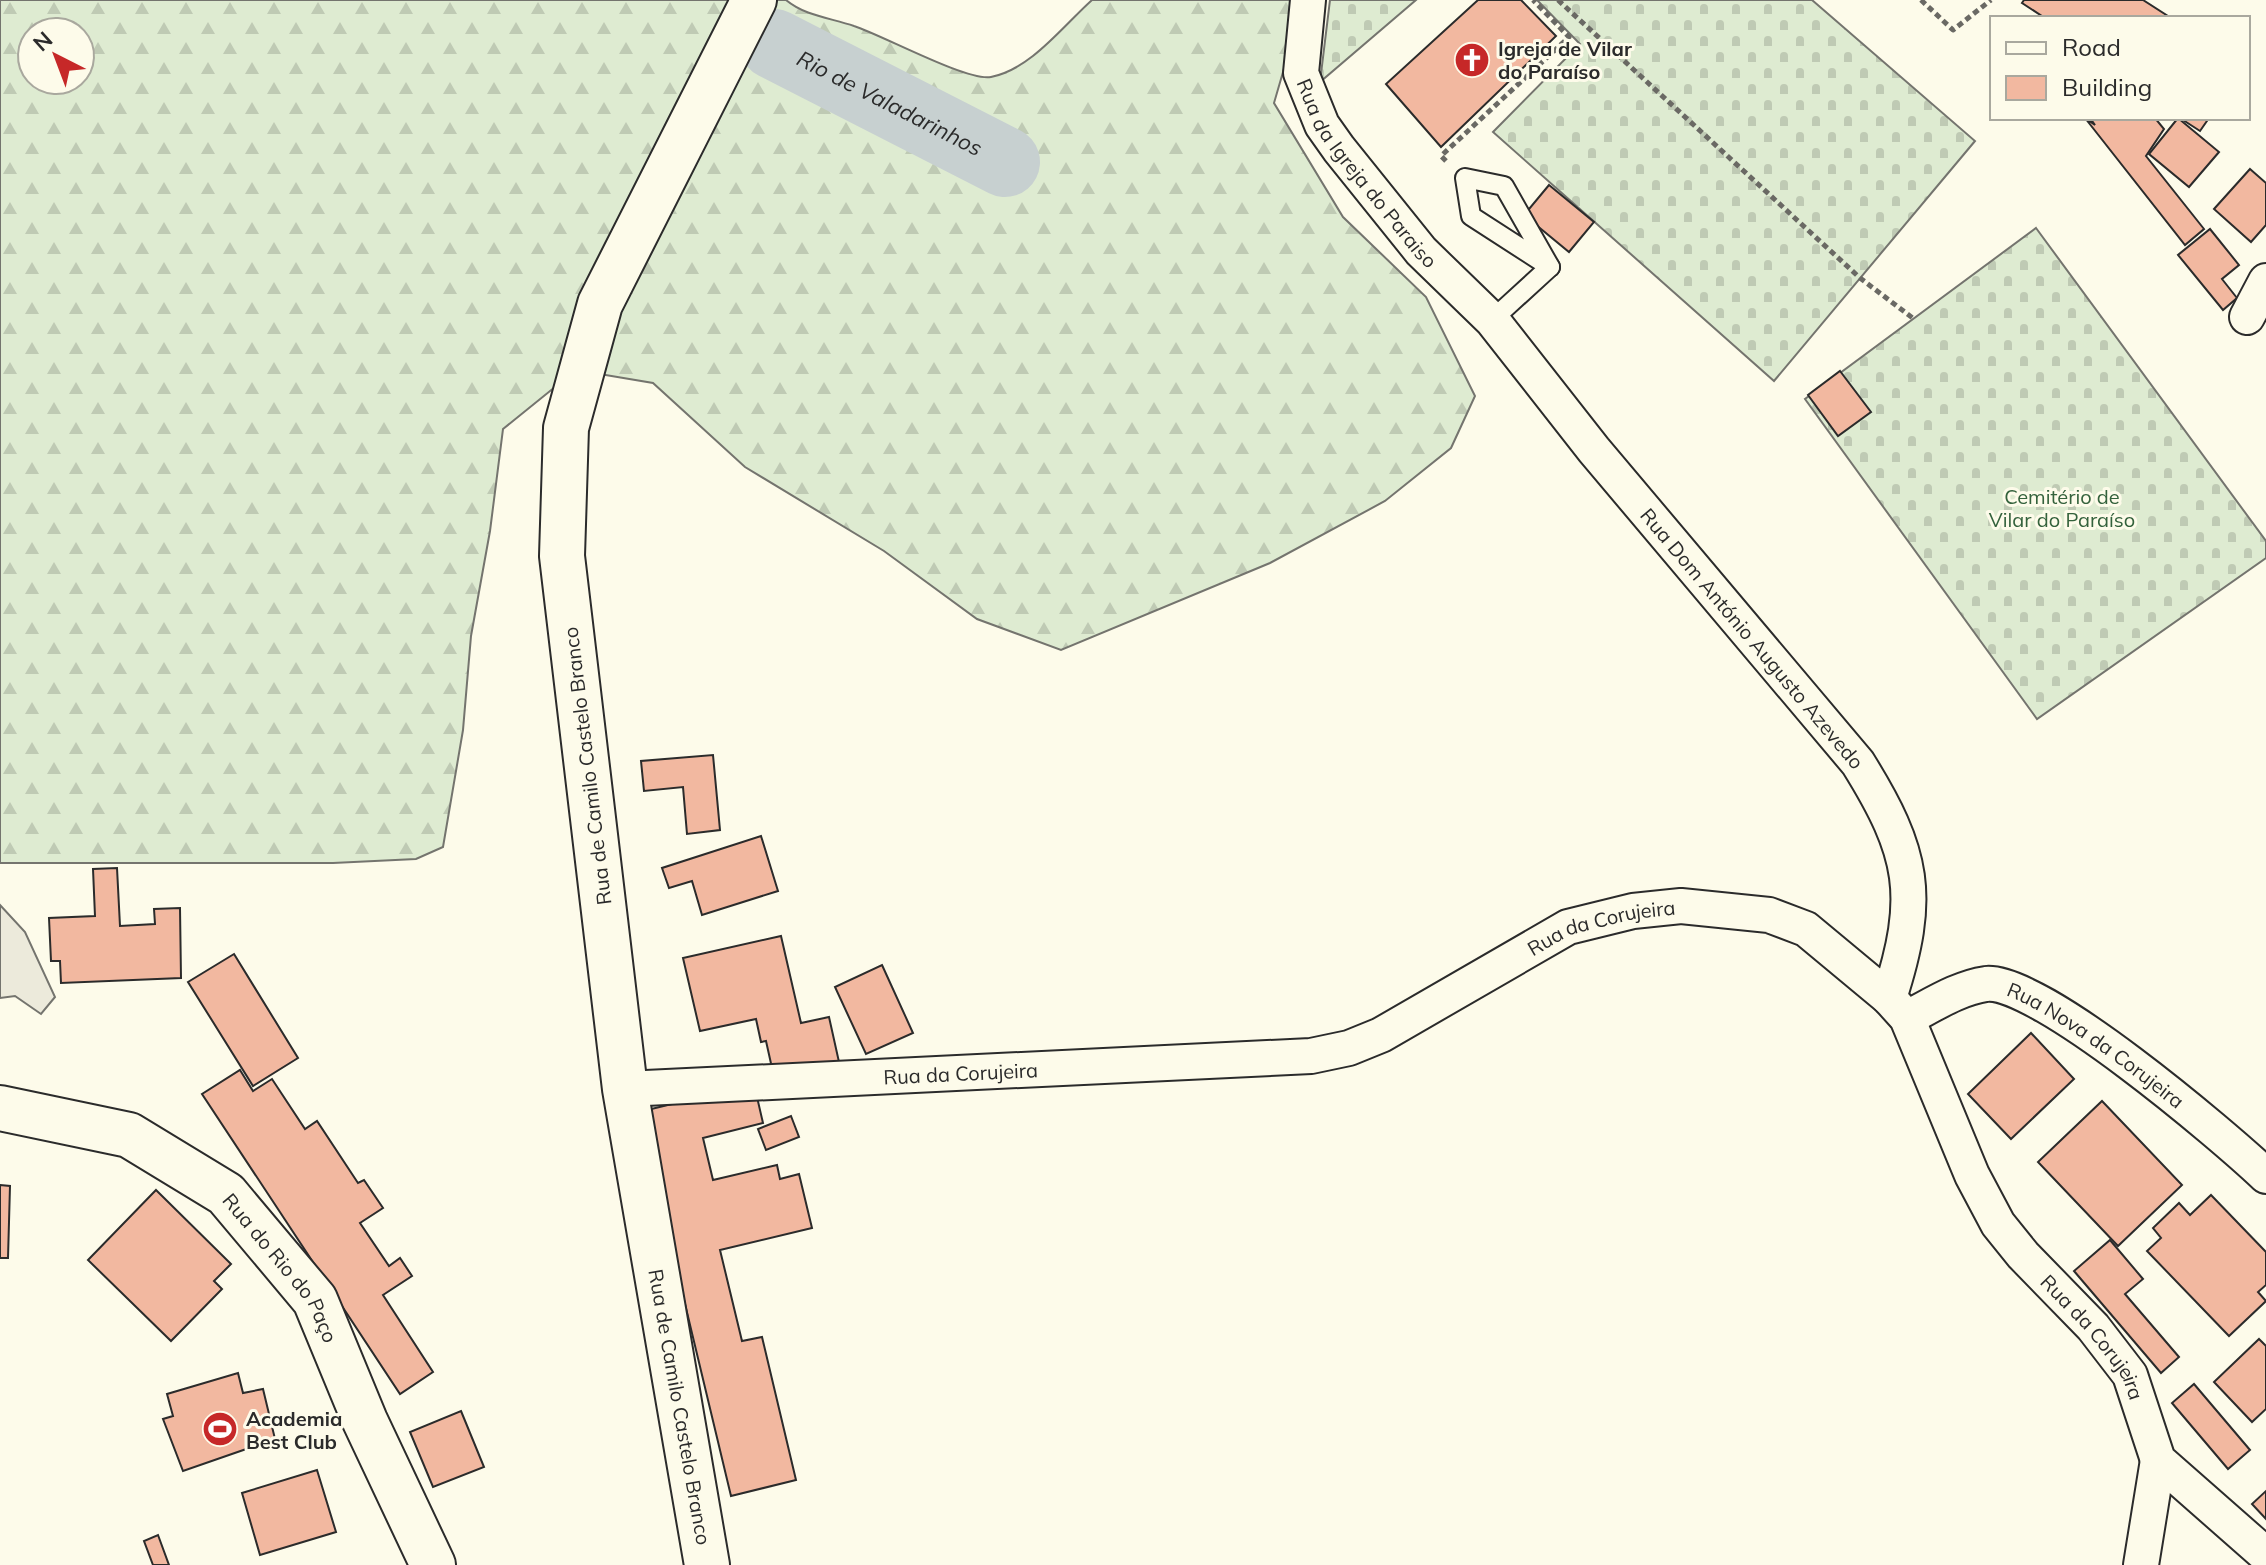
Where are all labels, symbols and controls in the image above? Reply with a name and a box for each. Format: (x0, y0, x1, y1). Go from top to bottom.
north arrow (16, 16, 96, 96)
legend (1990, 16, 2250, 120)
text: N (27, 25, 58, 57)
text: Road (2062, 32, 2121, 62)
place label: Igreja de Vilar do Paraíso (1498, 36, 1632, 84)
church icon: Igreja de Vilar do Paraíso (1453, 41, 1491, 79)
water label: Rio de Valadarinhos (792, 44, 987, 162)
text: Building (2062, 72, 2152, 102)
street label: Rua da Igreja do Paraiso (1292, 75, 1443, 273)
park label: Cemitério de Vilar do Paraíso (1989, 484, 2135, 532)
street label: Rua Dom António Augusto Azevedo (1636, 503, 1870, 774)
street label: Rua de Camilo Castelo Branco (558, 626, 616, 906)
street label: Rua da Corujeira (1522, 894, 1676, 961)
street label: Rua Nova da Corujeira (2004, 976, 2190, 1113)
street label: Rua da Corujeira (883, 1057, 1038, 1089)
street label: Rua do Rio do Paço (218, 1188, 344, 1346)
street label: Rua de Camilo Castelo Branco (643, 1267, 717, 1547)
street label: Rua da Corujeira (2036, 1269, 2150, 1403)
place label: Academia Best Club (246, 1406, 342, 1454)
sports icon: Academia Best Club (201, 1410, 239, 1448)

